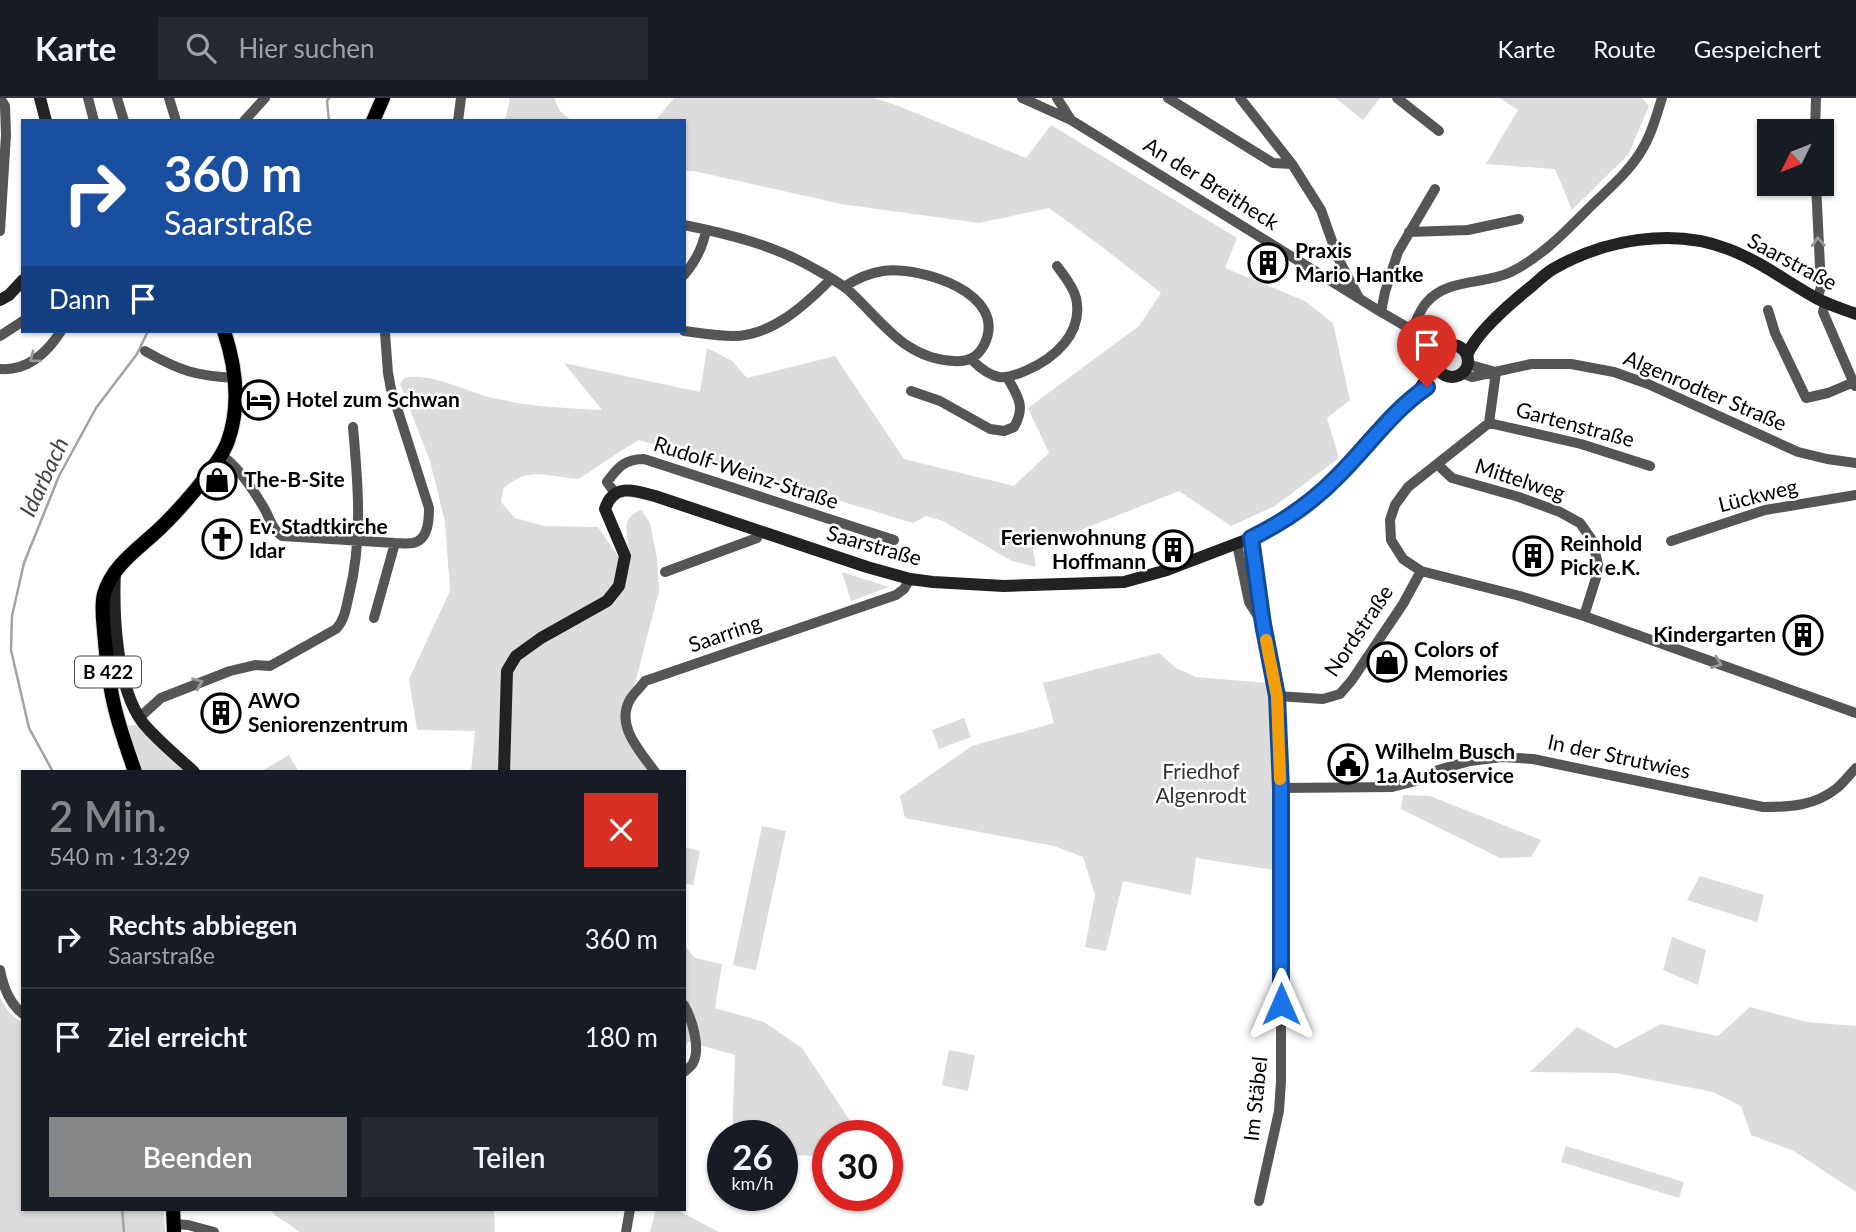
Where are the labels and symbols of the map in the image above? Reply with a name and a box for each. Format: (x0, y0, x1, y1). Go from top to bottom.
north arrow (1757, 119, 1834, 196)
street label: An der Breitheck (1140, 131, 1284, 234)
street label: Saarstraße (1744, 227, 1842, 295)
one-way arrow (1811, 236, 1826, 247)
place label: Praxis Mario Hantke (1295, 237, 1424, 286)
building icon: Praxis Mario Hantke (1247, 242, 1289, 284)
pin (1397, 315, 1457, 387)
street label: Algenrodter Straße (1620, 344, 1791, 435)
one-way arrow (30, 350, 42, 362)
hotel icon: Hotel zum Schwan (238, 379, 280, 421)
place label: Hotel zum Schwan (286, 386, 460, 411)
street label: Gartenstraße (1513, 396, 1637, 451)
street label: Rudolf-Weinz-Straße (651, 430, 842, 513)
water label: Idarbach (13, 433, 74, 521)
street label: Mittelweg (1472, 452, 1569, 505)
shop icon: The-B-Site (196, 459, 238, 501)
place label: The-B-Site (244, 466, 345, 491)
street label: Lückweg (1715, 473, 1800, 516)
place label: Ev. Stadtkirche Idar (249, 513, 388, 562)
church icon: Ev. Stadtkirche Idar (201, 518, 243, 560)
street label: Saarstraße (824, 519, 925, 570)
place label: Ferienwohnung Hoffmann (1001, 524, 1146, 573)
building icon: Ferienwohnung Hoffmann (1152, 529, 1194, 571)
place label: Reinhold Pick e.K. (1560, 530, 1642, 579)
building icon: Reinhold Pick e.K. (1512, 535, 1554, 577)
street label: Nordstraße (1318, 580, 1397, 680)
street label: Saarring (685, 609, 764, 657)
building icon: Kindergarten (1782, 614, 1824, 656)
place label: Kindergarten (1653, 621, 1776, 646)
place label: Colors of Memories (1414, 636, 1508, 685)
shop icon: Colors of Memories (1366, 641, 1408, 683)
one-way arrow (1711, 655, 1723, 669)
road number: B 422 (75, 656, 141, 688)
one-way arrow (190, 677, 203, 691)
place label: AWO Seniorenzentrum (247, 687, 408, 736)
building icon: AWO Seniorenzentrum (200, 692, 242, 734)
street label: In der Strutwies (1546, 728, 1693, 783)
place label: Wilhelm Busch 1a Autoservice (1375, 738, 1515, 787)
public building icon: Wilhelm Busch 1a Autoservice (1327, 743, 1369, 785)
park label: Friedhof Algenrodt (1155, 758, 1247, 807)
position arrow (1244, 967, 1318, 1041)
street label: Im Stäbel (1238, 1055, 1271, 1142)
speed limit sign: 30 (812, 1120, 903, 1211)

